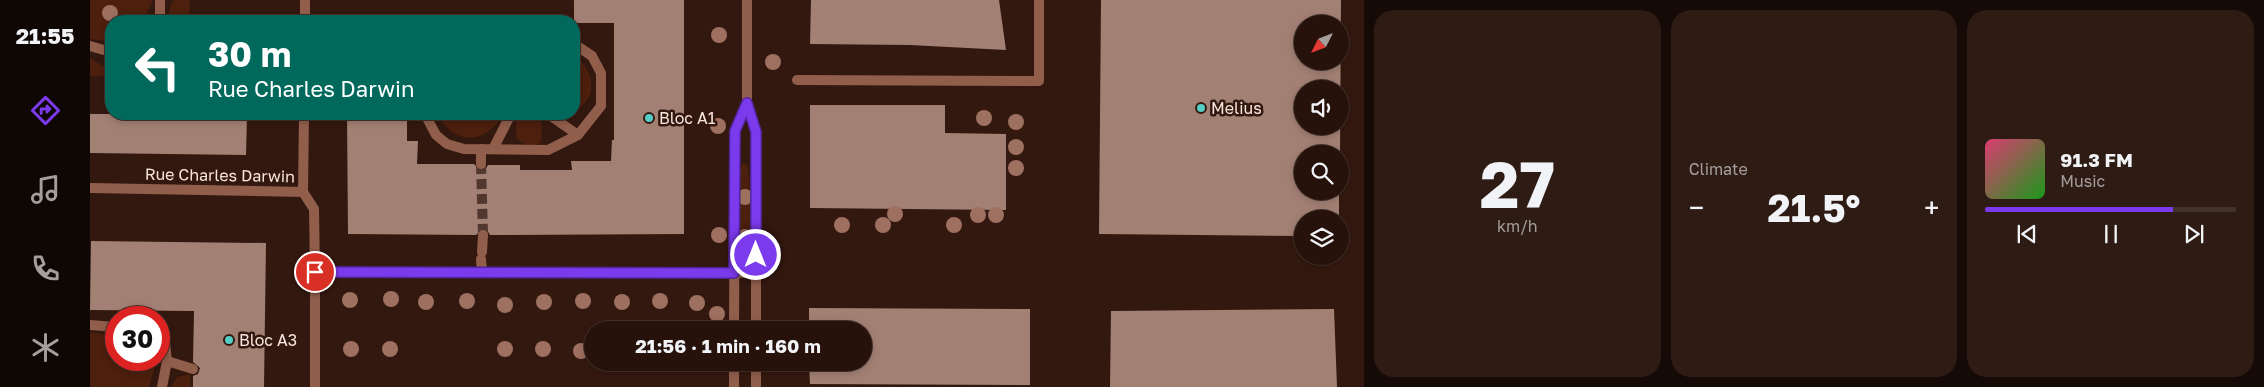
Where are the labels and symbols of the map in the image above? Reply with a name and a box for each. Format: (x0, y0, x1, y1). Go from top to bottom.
north arrow (1294, 15, 1349, 70)
place label: Melius (1211, 98, 1262, 118)
marker: Melius (1195, 102, 1207, 114)
place label: Bloc A1 (659, 108, 716, 128)
marker: Bloc A1 (643, 112, 655, 124)
street label: Rue Charles Darwin (145, 164, 295, 186)
position arrow (729, 228, 781, 280)
pin (294, 251, 336, 293)
speed limit sign: 30 (105, 306, 170, 371)
place label: Bloc A3 (239, 330, 297, 350)
marker: Bloc A3 (223, 334, 235, 346)

